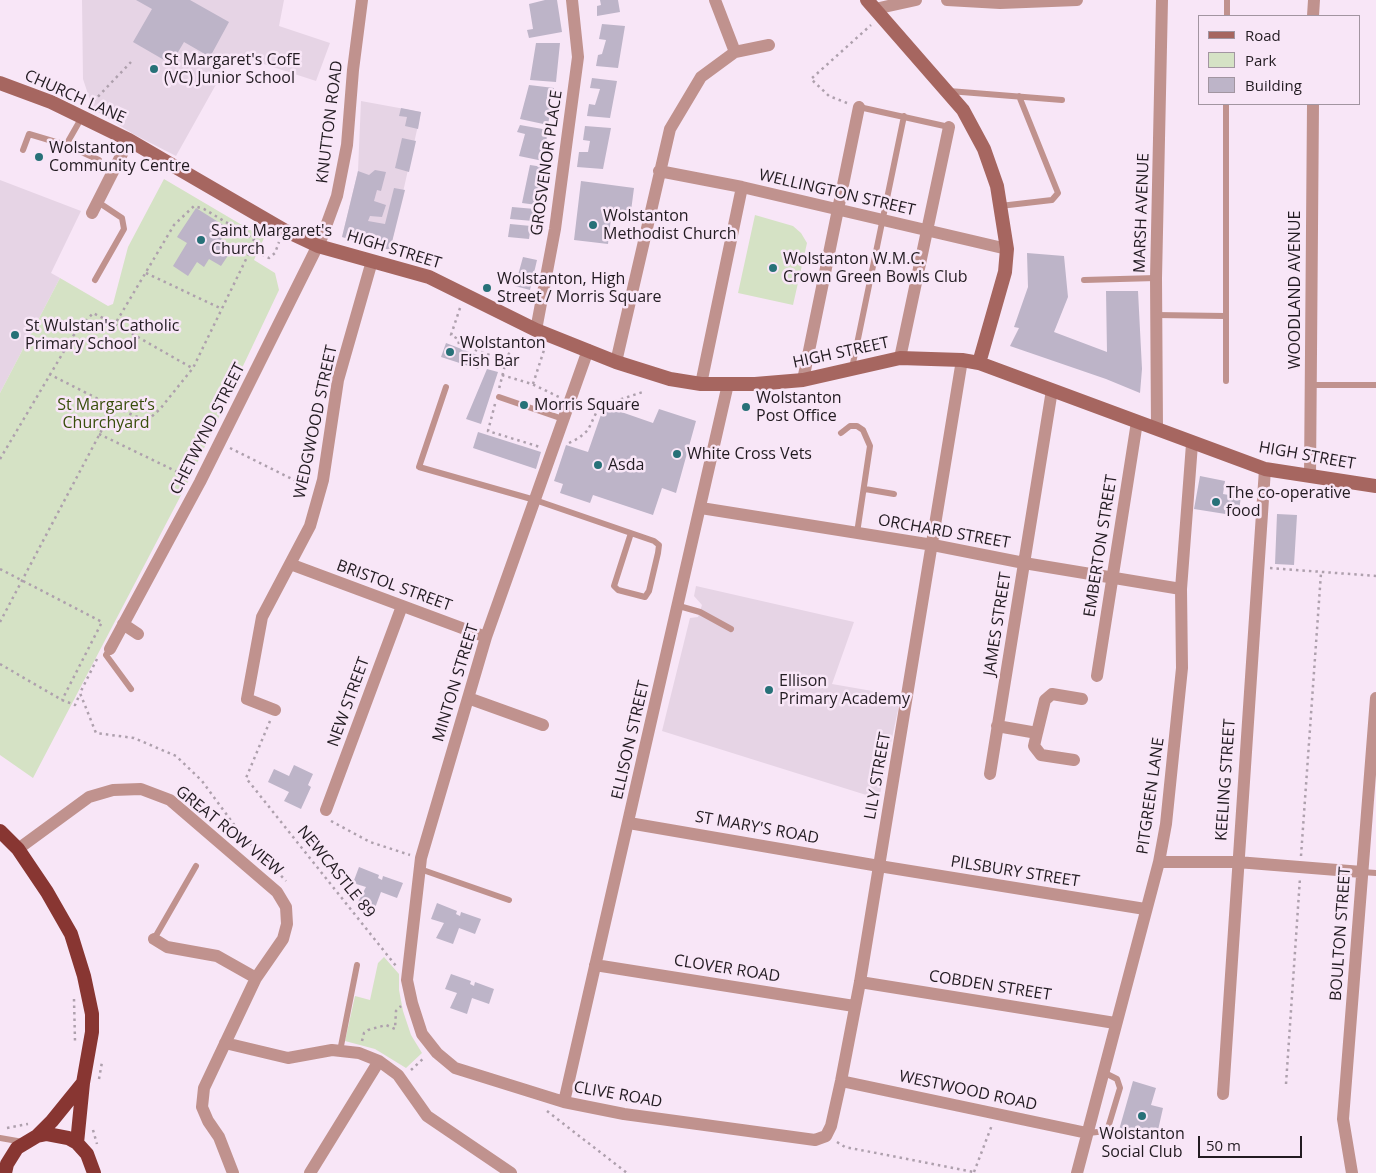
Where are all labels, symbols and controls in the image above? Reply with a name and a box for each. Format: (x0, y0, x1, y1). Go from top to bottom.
legend (1198, 15, 1361, 105)
text: Road (1245, 25, 1281, 45)
place label: St Margaret's CofE (VC) Junior School (164, 50, 301, 88)
text: Park (1245, 50, 1276, 70)
street label: KNUTTON ROAD (313, 59, 347, 185)
marker: St Margaret's CofE (VC) Junior School (148, 63, 160, 75)
street label: CHURCH LANE (21, 66, 129, 128)
text: Building (1245, 75, 1302, 95)
street label: GROSVENOR PLACE (527, 89, 567, 237)
place label: Wolstanton Community Centre (49, 138, 190, 176)
marker: Wolstanton Community Centre (33, 151, 45, 163)
street label: MARSH AVENUE (1130, 153, 1154, 273)
street label: WELLINGTON STREET (757, 166, 917, 220)
place label: Wolstanton Methodist Church (603, 206, 737, 244)
street label: WOODLAND AVENUE (1285, 211, 1305, 369)
marker: Wolstanton Methodist Church (587, 219, 599, 231)
place label: Saint Margaret's Church (211, 221, 332, 259)
street label: HIGH STREET (344, 227, 444, 273)
marker: Saint Margaret's Church (195, 234, 207, 246)
place label: Wolstanton W.M.C. Crown Green Bowls Club (783, 249, 968, 287)
marker: Wolstanton W.M.C. Crown Green Bowls Club (767, 262, 779, 274)
place label: Wolstanton, High Street / Morris Square (497, 269, 662, 307)
marker: Wolstanton, High Street / Morris Square (481, 282, 493, 294)
place label: St Wulstan's Catholic Primary School (25, 316, 179, 354)
marker: St Wulstan's Catholic Primary School (9, 329, 21, 341)
place label: Wolstanton Fish Bar (460, 333, 546, 371)
street label: HIGH STREET (791, 333, 891, 373)
street label: WEDGWOOD STREET (290, 344, 342, 500)
marker: Wolstanton Fish Bar (444, 346, 456, 358)
street label: CHETWYND STREET (166, 360, 250, 498)
place label: Wolstanton Post Office (756, 388, 842, 426)
park label: St Margaret’s Churchyard (57, 395, 155, 433)
place label: Morris Square (534, 395, 640, 415)
marker: Morris Square (518, 399, 530, 411)
marker: Wolstanton Post Office (740, 401, 752, 413)
street label: HIGH STREET (1257, 438, 1357, 474)
place label: White Cross Vets (687, 444, 812, 464)
marker: White Cross Vets (671, 448, 683, 460)
place label: Asda (608, 455, 644, 475)
marker: Asda (592, 459, 604, 471)
street label: EMBERTON STREET (1080, 473, 1122, 619)
place label: The co-operative food (1226, 483, 1351, 521)
marker: The co-operative food (1210, 496, 1222, 508)
street label: ORCHARD STREET (876, 511, 1012, 553)
street label: BRISTOL STREET (334, 556, 454, 616)
street label: JAMES STREET (980, 571, 1016, 677)
street label: MINTON STREET (429, 622, 483, 744)
street label: NEW STREET (324, 655, 374, 749)
place label: Ellison Primary Academy (779, 671, 910, 709)
street label: ELLISON STREET (608, 679, 654, 801)
marker: Ellison Primary Academy (763, 684, 775, 696)
street label: KEELING STREET (1212, 718, 1240, 842)
street label: LILY STREET (861, 731, 895, 821)
street label: PITGREEN LANE (1133, 736, 1169, 856)
street label: GREAT ROW VIEW (172, 782, 286, 880)
street label: ST MARY'S ROAD (694, 808, 820, 848)
street label: NEWCASTLE 89 (293, 822, 379, 922)
street label: PILSBURY STREET (949, 852, 1081, 892)
street label: BOULTON STREET (1327, 866, 1355, 1002)
street label: CLOVER ROAD (672, 951, 782, 987)
street label: COBDEN STREET (927, 967, 1053, 1005)
street label: WESTWOOD ROAD (897, 1067, 1039, 1115)
street label: CLIVE ROAD (572, 1078, 664, 1112)
marker: Wolstanton Social Club (1136, 1110, 1148, 1122)
place label: Wolstanton Social Club (1099, 1124, 1185, 1162)
scale bar (1201, 1126, 1305, 1158)
text: 50 m (1206, 1135, 1241, 1155)

